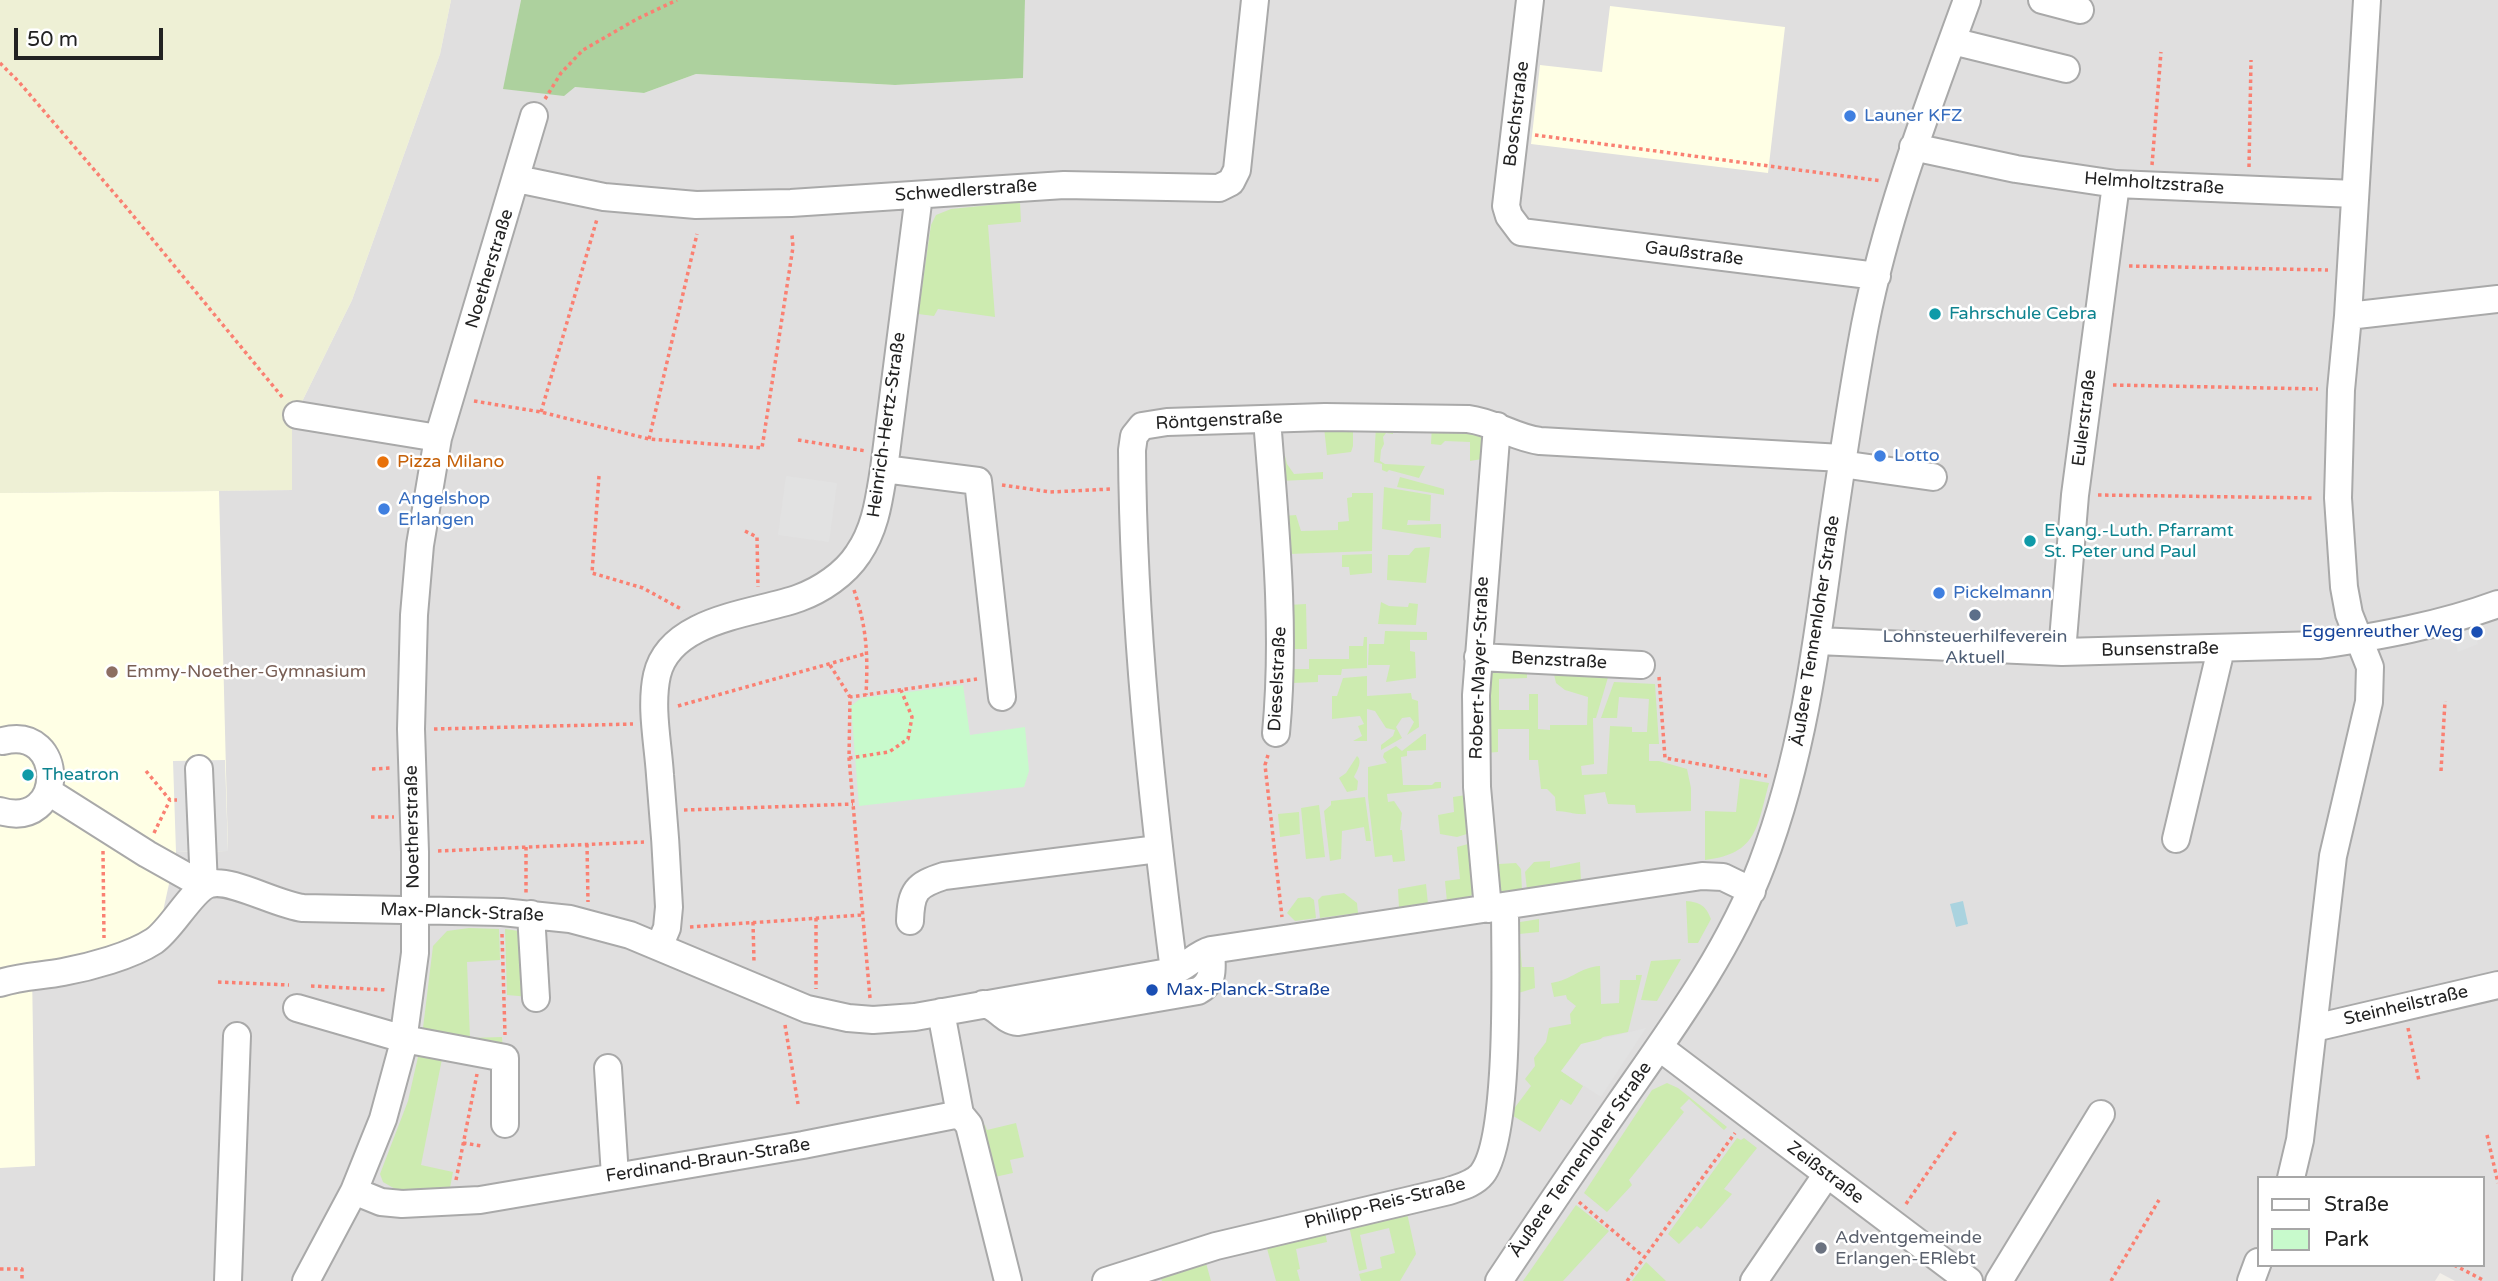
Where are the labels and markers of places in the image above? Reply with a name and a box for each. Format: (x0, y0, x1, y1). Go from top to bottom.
place label: Launer KFZ (1864, 105, 1963, 127)
marker: Launer KFZ (1842, 108, 1858, 124)
place label: Fahrschule Cebra (1949, 303, 2097, 325)
marker: Fahrschule Cebra (1927, 306, 1943, 322)
place label: Lotto (1894, 445, 1940, 467)
marker: Lotto (1872, 448, 1888, 464)
place label: Pizza Milano (397, 451, 504, 473)
marker: Pizza Milano (375, 454, 391, 470)
place label: Angelshop Erlangen (398, 488, 490, 530)
marker: Angelshop Erlangen (376, 501, 392, 517)
place label: Evang.-Luth. Pfarramt St. Peter und Paul (2044, 520, 2234, 562)
marker: Evang.-Luth. Pfarramt St. Peter und Paul (2022, 533, 2038, 549)
place label: Pickelmann (1953, 582, 2052, 604)
marker: Pickelmann (1931, 585, 1947, 601)
marker: Lohnsteuerhilfeverein Aktuell (1967, 607, 1983, 623)
place label: Eggenreuther Weg (2302, 621, 2463, 643)
marker: Eggenreuther Weg (2469, 624, 2485, 640)
place label: Lohnsteuerhilfeverein Aktuell (1882, 626, 2068, 668)
place label: Emmy-Noether-Gymnasium (126, 661, 366, 683)
marker: Emmy-Noether-Gymnasium (104, 664, 120, 680)
place label: Theatron (42, 764, 119, 786)
marker: Theatron (20, 767, 36, 783)
place label: Max-Planck-Straße (1166, 979, 1330, 1001)
marker: Max-Planck-Straße (1144, 982, 1160, 998)
place label: Adventgemeinde Erlangen-ERlebt (1835, 1227, 1982, 1270)
marker: Adventgemeinde Erlangen-ERlebt (1813, 1240, 1829, 1256)

